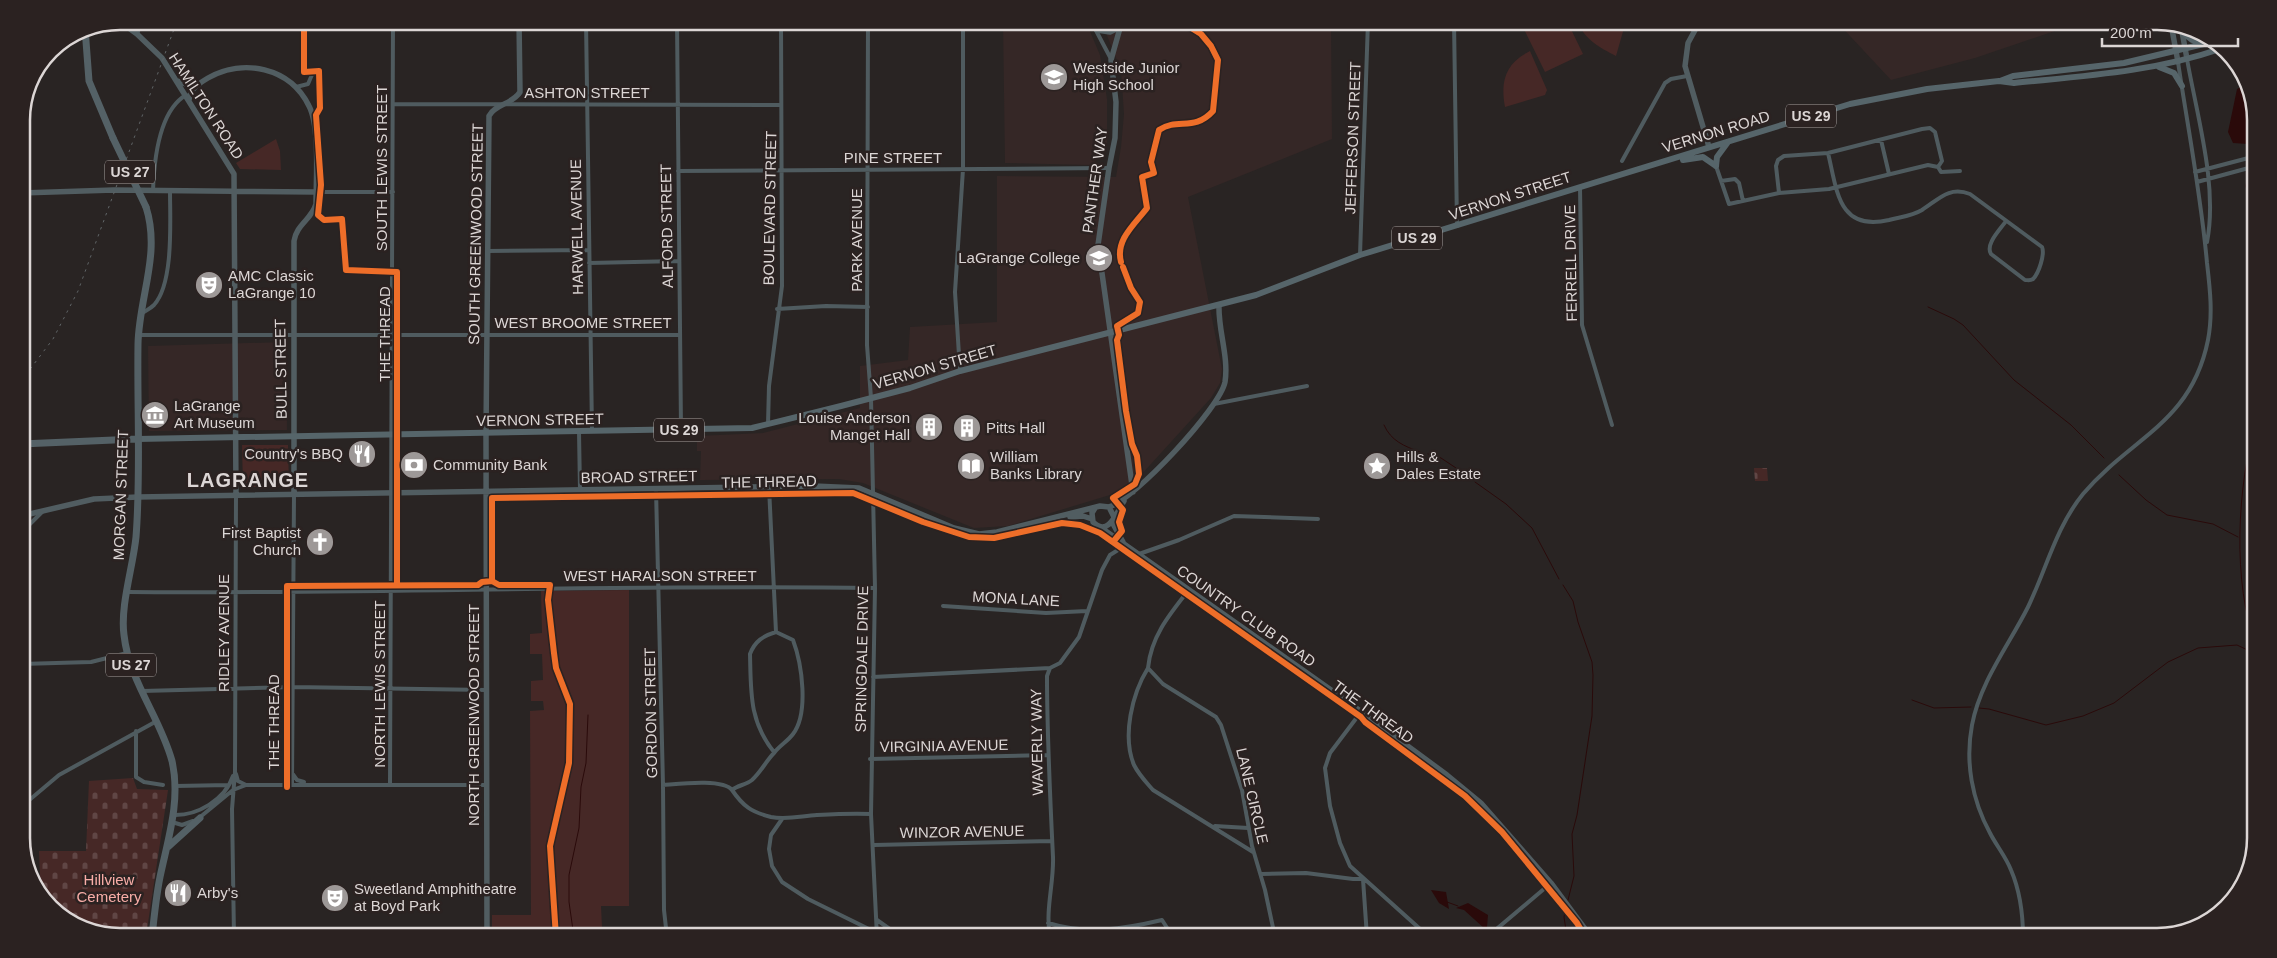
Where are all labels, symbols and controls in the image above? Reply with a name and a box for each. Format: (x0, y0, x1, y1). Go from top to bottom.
scale bar (2102, 15, 2238, 47)
text: 200 m (2110, 24, 2152, 41)
street label: HAMILTON ROAD (166, 49, 247, 162)
place label: Westside Junior High School (1073, 59, 1179, 93)
street label: JEFFERSON STREET (1341, 61, 1364, 214)
school or university icon: Westside Junior High School (1039, 62, 1069, 92)
street label: ASHTON STREET (524, 84, 650, 101)
street label: SOUTH LEWIS STREET (373, 85, 390, 251)
road number: US 29 (1786, 104, 1836, 128)
street label: VERNON ROAD (1660, 107, 1772, 156)
street label: SOUTH GREENWOOD STREET (465, 123, 486, 345)
street label: PANTHER WAY (1079, 126, 1110, 234)
street label: BOULEVARD STREET (760, 130, 779, 286)
street label: PINE STREET (844, 149, 942, 166)
street label: HARWELL AVENUE (567, 159, 586, 295)
road number: US 27 (105, 160, 155, 183)
street label: ALFORD STREET (657, 164, 676, 288)
street label: VERNON STREET (1447, 168, 1573, 223)
street label: PARK AVENUE (848, 188, 865, 292)
street label: FERRELL DRIVE (1561, 204, 1580, 322)
road number: US 29 (1392, 227, 1442, 250)
school or university icon: LaGrange College (1084, 243, 1114, 273)
place label: LaGrange College (958, 249, 1080, 266)
place label: AMC Classic LaGrange 10 (228, 267, 316, 301)
theatre icon: AMC Classic LaGrange 10 (194, 270, 224, 300)
street label: THE THREAD (376, 286, 393, 382)
street label: WEST BROOME STREET (494, 314, 672, 331)
street label: BULL STREET (271, 319, 290, 419)
street label: VERNON STREET (871, 341, 998, 392)
place label: LaGrange Art Museum (174, 397, 255, 431)
museum icon: LaGrange Art Museum (140, 400, 170, 430)
place label: Louise Anderson Manget Hall (798, 409, 910, 443)
street label: VERNON STREET (476, 410, 604, 429)
building icon: Louise Anderson Manget Hall (914, 412, 944, 442)
building icon: Pitts Hall (952, 413, 982, 443)
road number: US 29 (654, 418, 704, 442)
place label: Pitts Hall (986, 419, 1045, 436)
street label: MORGAN STREET (110, 429, 131, 561)
restaurant icon: Country's BBQ (347, 439, 377, 469)
place label: Country's BBQ (244, 445, 343, 462)
place label: William Banks Library (990, 448, 1082, 482)
place label: Hills & Dales Estate (1396, 448, 1481, 482)
bank icon: Community Bank (399, 450, 429, 480)
library icon: William Banks Library (956, 451, 986, 481)
place icon: Hills & Dales Estate (1362, 451, 1392, 481)
place label: Community Bank (433, 456, 548, 473)
street label: BROAD STREET (581, 467, 697, 486)
district label: LAGRANGE (187, 469, 309, 491)
street label: THE THREAD (721, 472, 817, 491)
place label: First Baptist Church (222, 524, 302, 558)
church icon: First Baptist Church (305, 527, 335, 557)
street label: COUNTRY CLUB ROAD (1174, 561, 1319, 670)
street label: WEST HARALSON STREET (563, 567, 757, 584)
street label: RIDLEY AVENUE (215, 574, 232, 692)
street label: SPRINGDALE DRIVE (852, 585, 871, 732)
street label: MONA LANE (972, 588, 1060, 609)
street label: NORTH LEWIS STREET (371, 600, 388, 768)
street label: NORTH GREENWOOD STREET (465, 604, 482, 826)
street label: GORDON STREET (641, 647, 660, 779)
road number: US 27 (106, 654, 156, 676)
street label: THE THREAD (265, 674, 282, 770)
street label: THE THREAD (1330, 677, 1417, 747)
street label: WAVERLY WAY (1027, 688, 1046, 796)
street label: VIRGINIA AVENUE (879, 736, 1009, 755)
street label: LANE CIRCLE (1233, 746, 1272, 846)
street label: WINZOR AVENUE (899, 822, 1024, 841)
park label: Hillview Cemetery (76, 871, 142, 905)
restaurant icon: Arby's (163, 878, 193, 908)
place label: Sweetland Amphitheatre at Boyd Park (354, 880, 517, 914)
theatre icon: Sweetland Amphitheatre at Boyd Park (320, 883, 350, 913)
place label: Arby's (197, 884, 238, 901)

